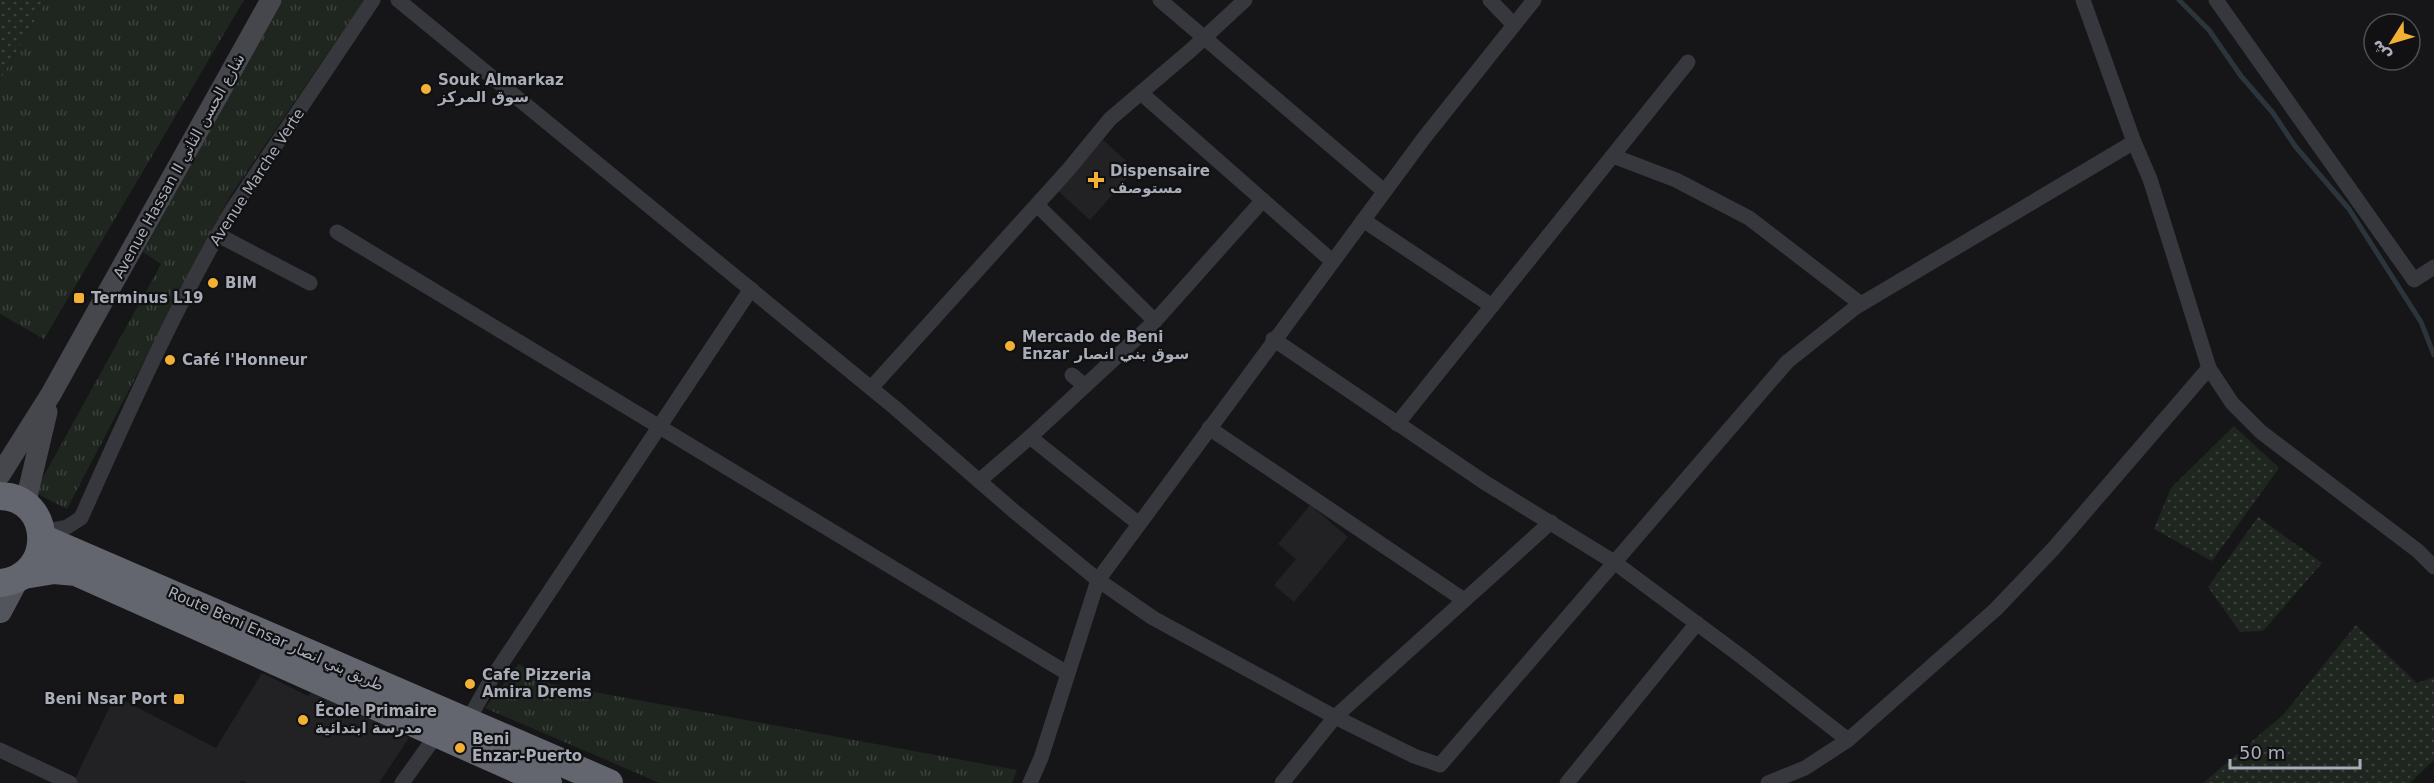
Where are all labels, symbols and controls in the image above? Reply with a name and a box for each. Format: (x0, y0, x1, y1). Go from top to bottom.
north arrow (2362, 12, 2422, 72)
text: ش (2366, 36, 2395, 65)
street label: Avenue Hassan II شارع الحسن الثاني (109, 50, 249, 282)
place label: Souk Almarkaz سوق المركز (437, 71, 564, 106)
marker: Souk Almarkaz سوق المركز (419, 82, 433, 96)
street label: Avenue Marche Verte (206, 105, 308, 249)
place label: Dispensaire مستوصف (1110, 162, 1210, 197)
marker: Dispensaire مستوصف (1087, 171, 1105, 189)
place label: BIM (225, 274, 257, 292)
marker: BIM (206, 276, 220, 290)
place label: Terminus L19 (91, 289, 204, 307)
marker: Terminus L19 (72, 291, 86, 305)
place label: Mercado de Beni Enzar سوق بني انصار (1022, 328, 1189, 363)
marker: Mercado de Beni Enzar سوق بني انصار (1003, 339, 1017, 353)
place label: Café l'Honneur (182, 351, 308, 369)
marker: Café l'Honneur (163, 353, 177, 367)
street label: Route Beni Ensar طريق بني انصار (165, 583, 387, 696)
place label: Cafe Pizzeria Amira Drems (482, 666, 592, 701)
marker: Cafe Pizzeria Amira Drems (463, 677, 477, 691)
place label: Beni Nsar Port (44, 690, 167, 708)
marker: Beni Nsar Port (172, 692, 186, 706)
place label: École Primaire مدرسة ابتدائية (315, 701, 437, 737)
marker: École Primaire مدرسة ابتدائية (296, 713, 310, 727)
place label: Beni Enzar-Puerto (472, 730, 582, 765)
scale bar (2230, 732, 2360, 770)
marker: Beni Enzar-Puerto (453, 741, 467, 755)
text: 50 m (2239, 742, 2285, 763)

